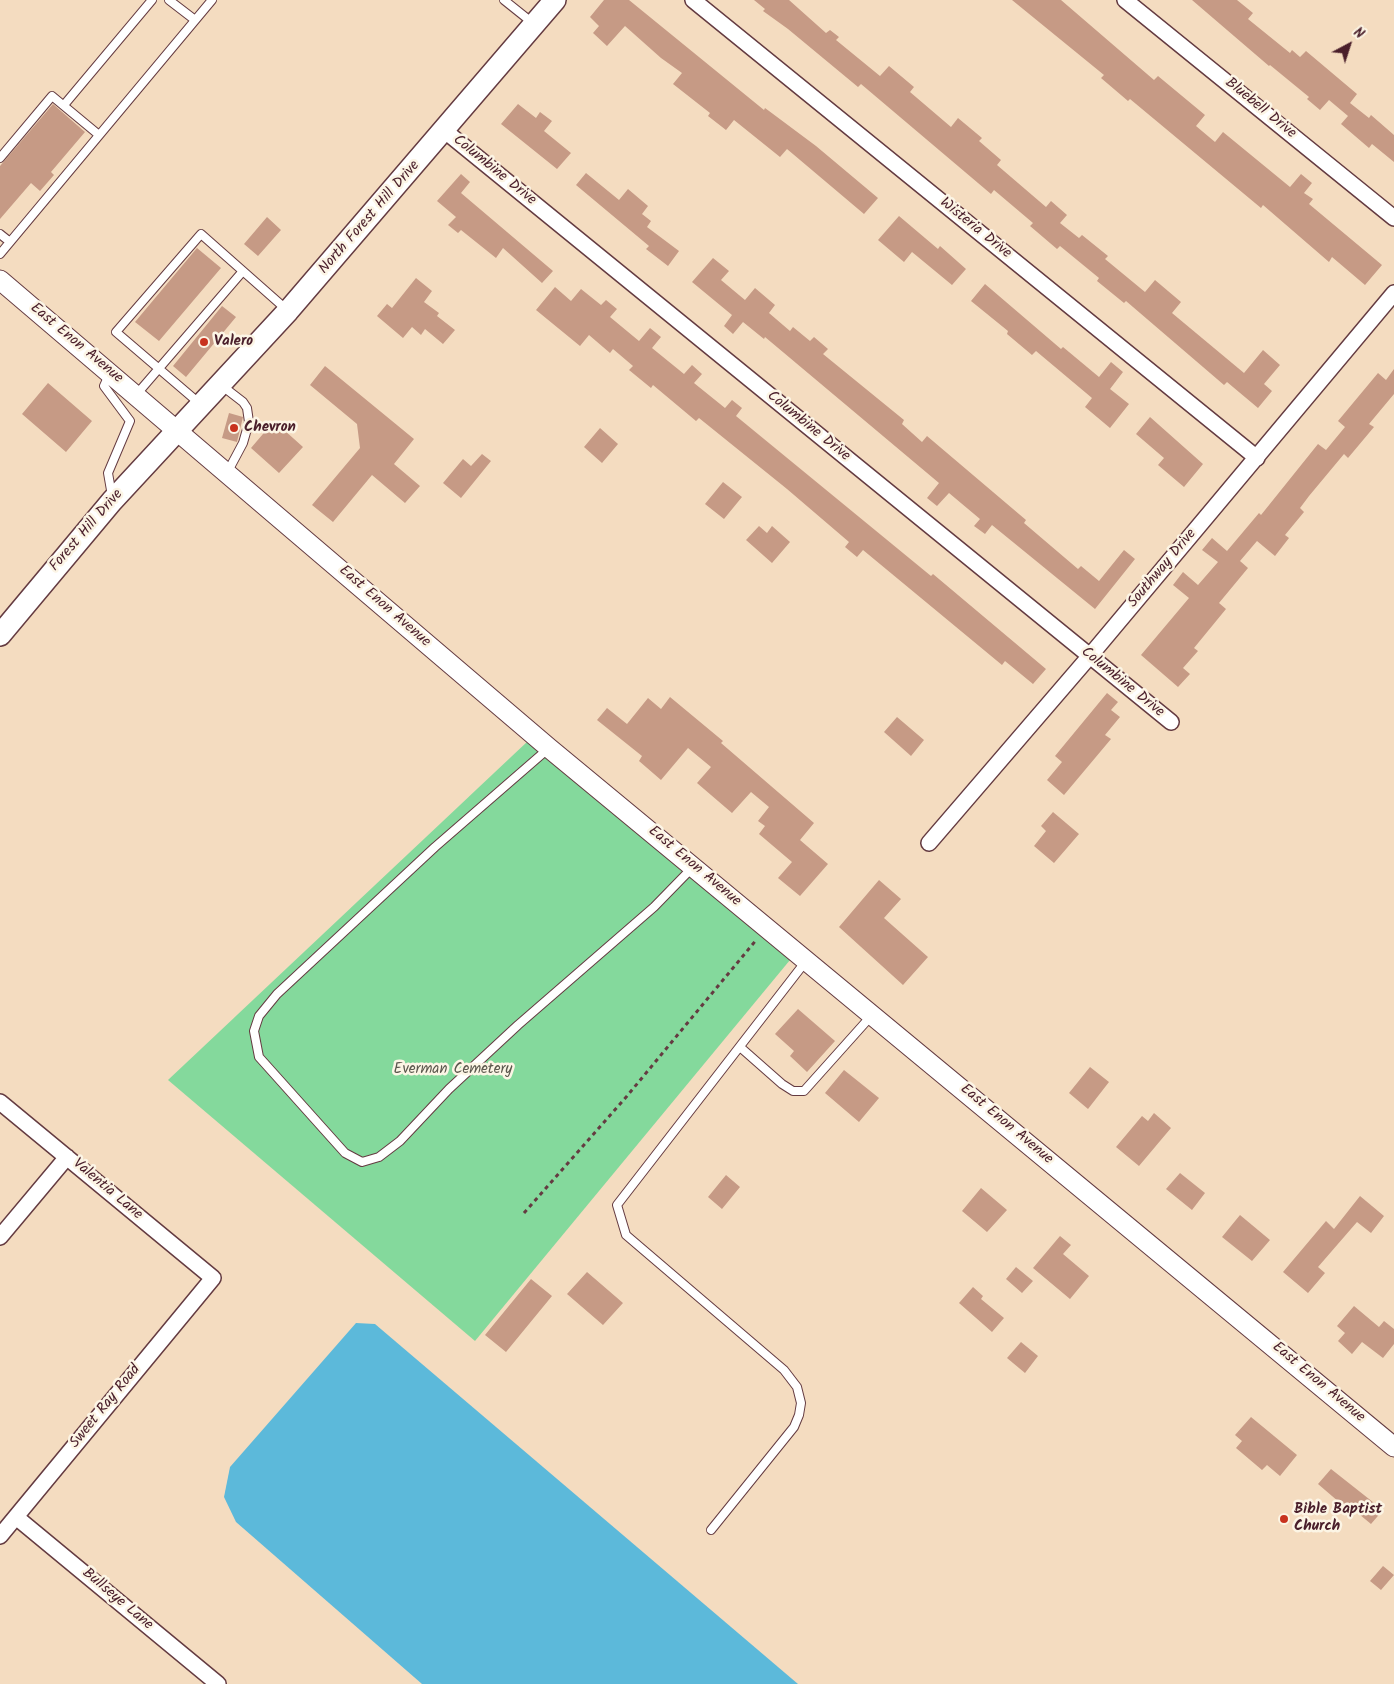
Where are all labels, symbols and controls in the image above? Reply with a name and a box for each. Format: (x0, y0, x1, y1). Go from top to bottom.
north arrow (1324, 20, 1374, 70)
text: N (1348, 22, 1369, 45)
street label: Bluebell Drive (1221, 75, 1299, 143)
street label: Columbine Drive (449, 132, 539, 210)
street label: North Forest Hill Drive (316, 158, 424, 278)
street label: Wisteria Drive (935, 195, 1015, 263)
street label: East Enon Avenue (26, 300, 126, 388)
place label: Valero (214, 333, 253, 351)
marker: Valero (198, 336, 210, 348)
street label: Columbine Drive (763, 388, 853, 466)
place label: Chevron (244, 419, 296, 437)
marker: Chevron (228, 422, 240, 434)
street label: Forest Hill Drive (46, 486, 128, 576)
street label: Southway Drive (1125, 526, 1201, 612)
street label: East Enon Avenue (334, 562, 434, 652)
street label: Columbine Drive (1077, 644, 1167, 722)
street label: East Enon Avenue (644, 823, 744, 911)
park label: Everman Cemetery (394, 1061, 512, 1079)
street label: East Enon Avenue (956, 1081, 1056, 1169)
street label: Valentia Lane (68, 1156, 146, 1224)
street label: East Enon Avenue (1268, 1339, 1368, 1427)
street label: Sweet Ray Road (67, 1362, 145, 1452)
place label: Bible Baptist Church (1294, 1501, 1382, 1536)
marker: Bible Baptist Church (1278, 1513, 1290, 1525)
street label: Bullseye Lane (78, 1565, 156, 1635)

